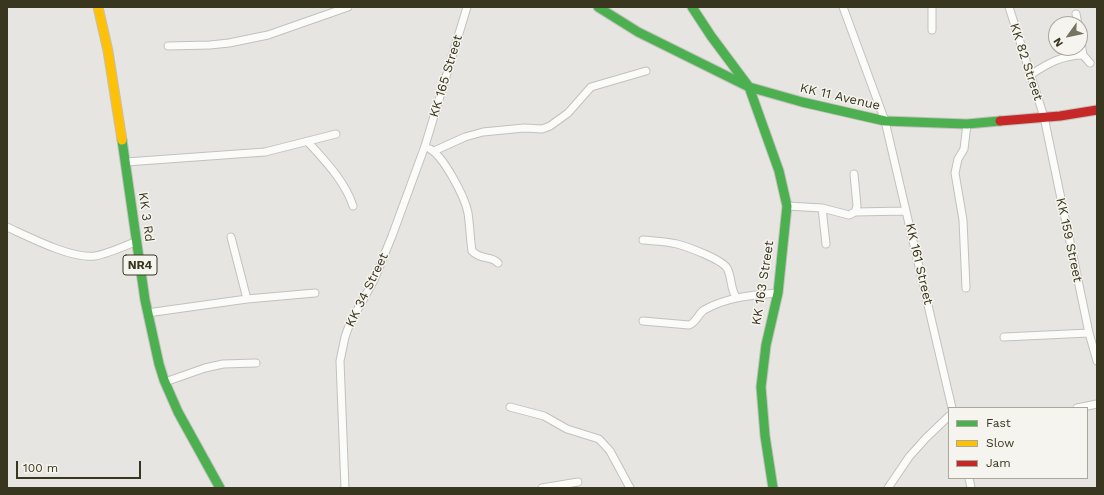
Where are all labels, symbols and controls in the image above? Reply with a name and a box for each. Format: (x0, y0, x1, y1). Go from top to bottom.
north arrow (1048, 16, 1088, 56)
street label: KK 82 Street (1006, 21, 1046, 103)
street label: KK 165 Street (426, 33, 466, 119)
text: N (1051, 35, 1066, 49)
street label: KK 11 Avenue (798, 80, 882, 114)
street label: KK 3 Rd (135, 191, 157, 243)
street label: KK 159 Street (1052, 196, 1086, 284)
street label: KK 161 Street (902, 222, 936, 306)
street label: KK 163 Street (749, 240, 777, 326)
street label: KK 34 Street (342, 250, 392, 330)
road number: NR4 (123, 255, 157, 275)
legend (948, 407, 1088, 479)
text: Fast (986, 416, 1011, 430)
text: Slow (986, 436, 1014, 450)
scale bar (18, 453, 143, 479)
text: Jam (986, 456, 1011, 470)
text: 100 m (23, 461, 58, 475)

